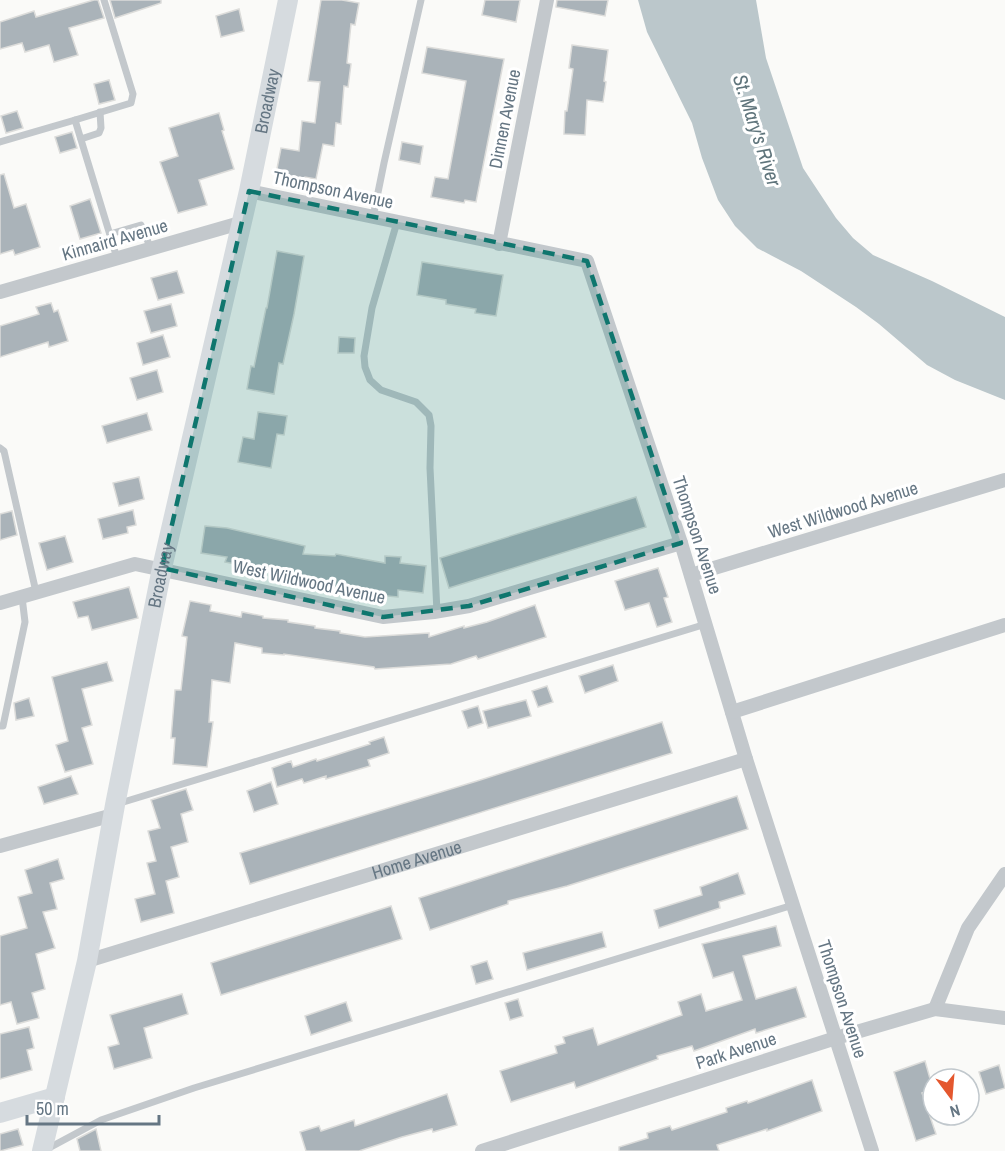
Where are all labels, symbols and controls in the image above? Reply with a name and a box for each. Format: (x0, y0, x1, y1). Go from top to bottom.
street label: Broadway (248, 66, 286, 136)
street label: Dinnen Avenue (483, 67, 526, 171)
water label: St. Mary's River (727, 70, 788, 190)
street label: Thompson Avenue (270, 165, 396, 215)
street label: Kinnaird Avenue (59, 212, 171, 267)
street label: Thompson Avenue (667, 473, 728, 597)
street label: West Wildwood Avenue (765, 475, 921, 544)
street label: Broadway (141, 540, 180, 610)
street label: West Wildwood Avenue (231, 553, 388, 610)
street label: Home Avenue (369, 834, 465, 885)
street label: Thompson Avenue (812, 937, 873, 1061)
street label: Park Avenue (692, 1026, 779, 1075)
north arrow (921, 1067, 981, 1127)
scale bar (27, 1088, 159, 1126)
text: 50 m (36, 1096, 69, 1121)
text: N (948, 1100, 963, 1123)

